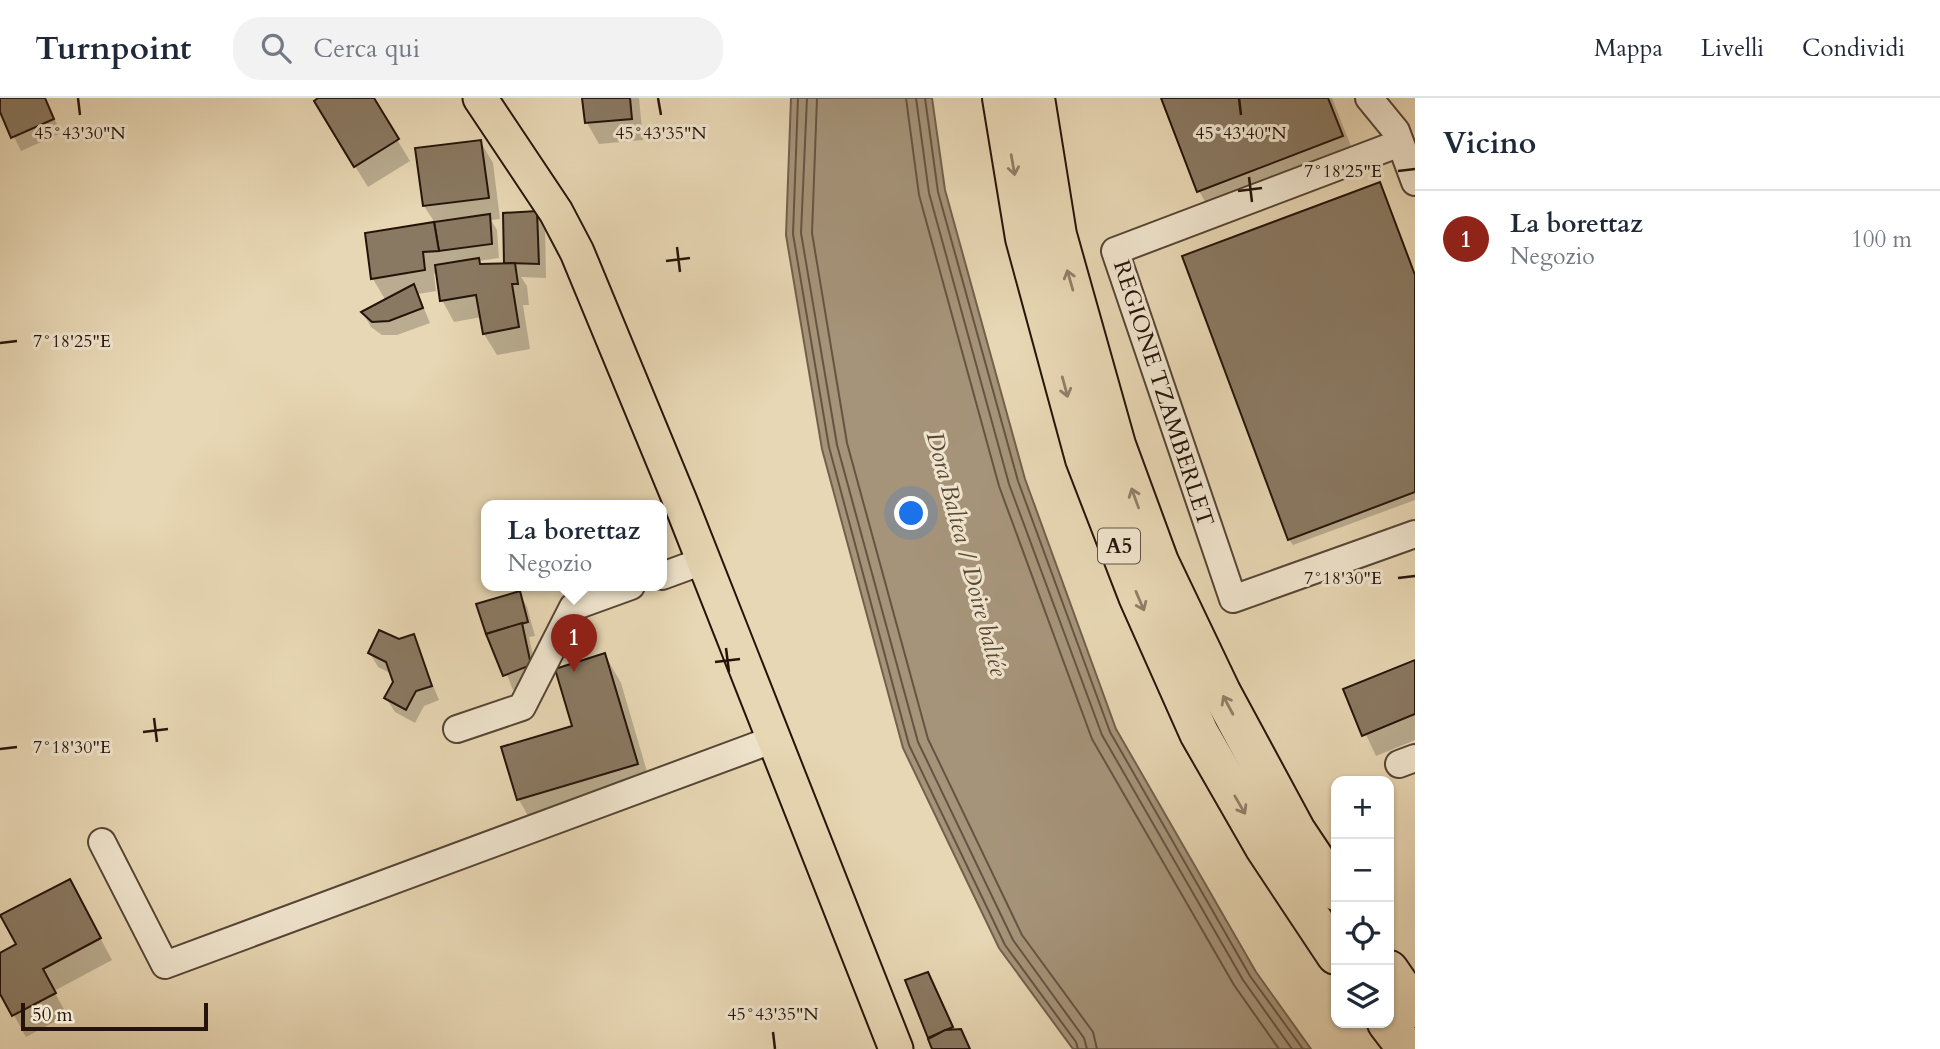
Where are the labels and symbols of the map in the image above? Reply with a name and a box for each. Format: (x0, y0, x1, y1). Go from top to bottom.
text: 45°43'30"N (34, 121, 126, 146)
text: 45°43'35"N (615, 121, 707, 146)
text: 45°43'40"N (1195, 121, 1287, 146)
one-way arrow (1007, 153, 1020, 176)
text: 7°18'25"E (1304, 159, 1382, 184)
street label: REGIONE TZAMBERLET (1106, 256, 1221, 530)
one-way arrow (1062, 269, 1075, 291)
text: 7°18'25"E (33, 329, 111, 354)
one-way arrow (1059, 375, 1072, 397)
water label: Dora Baltea / Doire baltée (918, 428, 1015, 681)
one-way arrow (1128, 487, 1141, 509)
your location (894, 496, 928, 530)
road number: A5 (1098, 528, 1140, 564)
text: 7°18'30"E (1304, 566, 1382, 591)
one-way arrow (1134, 590, 1147, 611)
pin: 1 (551, 614, 597, 672)
one-way arrow (1221, 695, 1235, 716)
text: 7°18'30"E (33, 735, 111, 760)
one-way arrow (1234, 794, 1247, 815)
scale bar (21, 1000, 208, 1032)
text: 45°43'35"N (727, 1002, 819, 1027)

